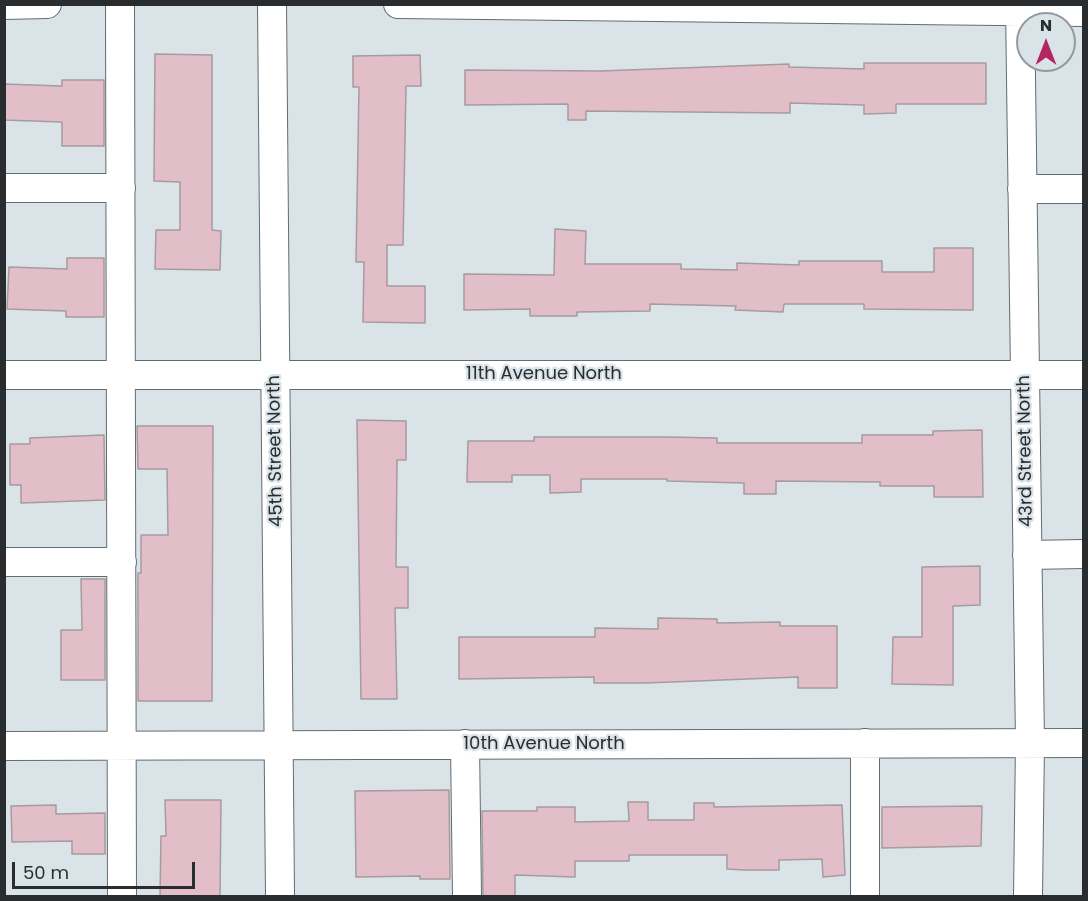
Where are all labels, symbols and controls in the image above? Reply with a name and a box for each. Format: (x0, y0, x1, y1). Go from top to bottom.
north arrow (1016, 12, 1076, 72)
text: N (1040, 14, 1052, 37)
street label: 11th Avenue North (466, 363, 622, 385)
street label: 45th Street North (264, 375, 288, 527)
street label: 43rd Street North (1014, 375, 1038, 527)
street label: 10th Avenue North (463, 733, 625, 755)
scale bar (15, 850, 198, 888)
text: 50 m (23, 860, 69, 885)

